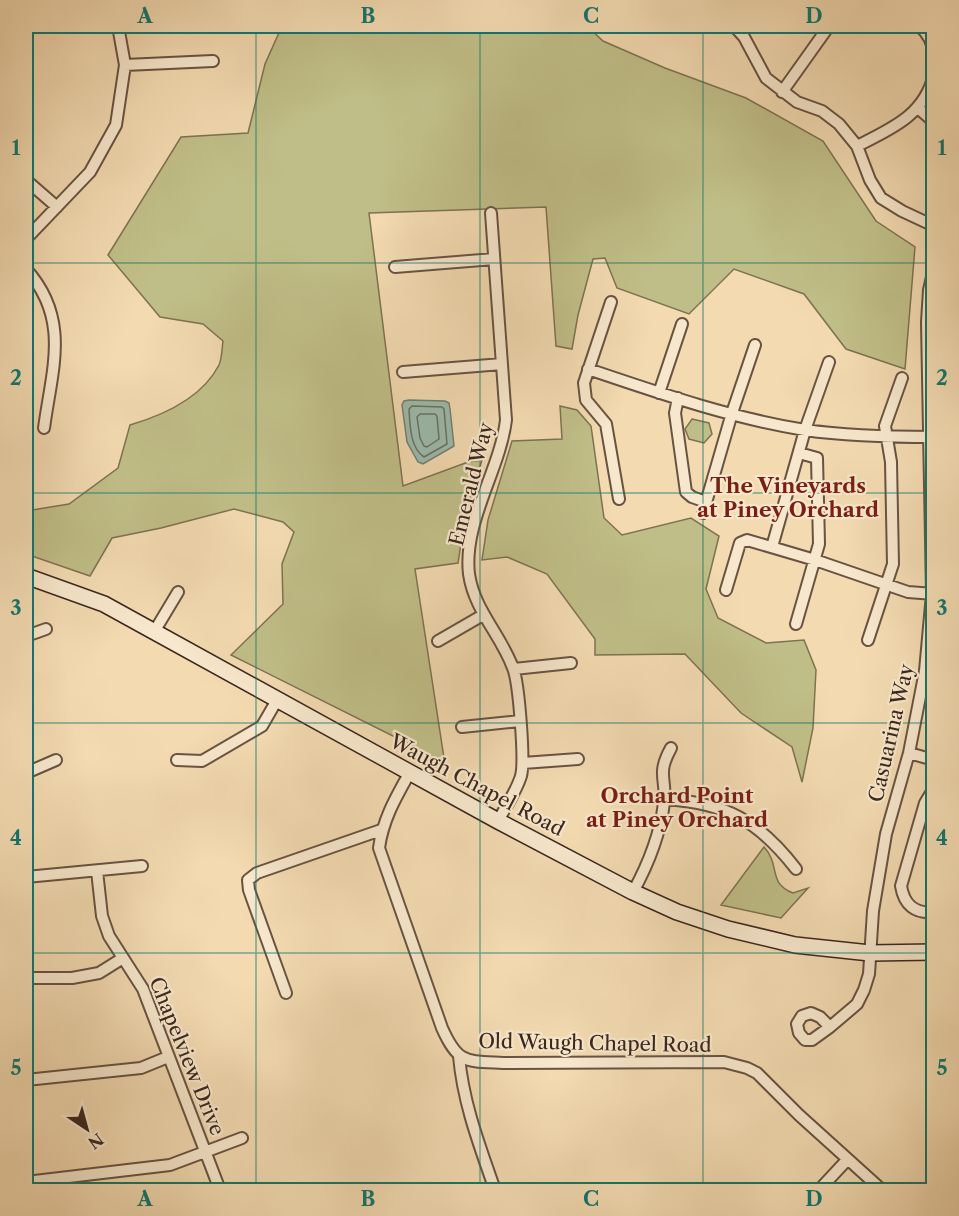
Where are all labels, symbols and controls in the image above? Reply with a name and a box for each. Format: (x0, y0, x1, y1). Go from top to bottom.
text: A (136, 4, 153, 28)
text: B (361, 4, 376, 28)
text: C (583, 4, 599, 28)
text: D (805, 4, 823, 28)
text: 1 (12, 136, 21, 160)
text: 1 (938, 136, 947, 160)
text: 2 (10, 366, 22, 390)
text: 2 (936, 366, 948, 390)
street label: Emerald Way (444, 419, 498, 548)
district label: The Vineyards at Piney Orchard (697, 473, 879, 522)
text: 3 (10, 596, 22, 620)
text: 3 (936, 596, 948, 620)
street label: Casuarina Way (863, 661, 919, 804)
street label: Waugh Chapel Road (385, 728, 568, 841)
district label: Orchard Point at Piney Orchard (586, 783, 768, 832)
text: 4 (10, 826, 22, 850)
text: 4 (936, 826, 948, 850)
street label: Chapelview Drive (144, 973, 230, 1139)
street label: Old Waugh Chapel Road (478, 1029, 712, 1057)
text: 5 (10, 1056, 22, 1080)
text: 5 (936, 1056, 948, 1080)
north arrow (57, 1099, 117, 1159)
text: N (84, 1129, 107, 1153)
text: A (136, 1187, 153, 1211)
text: B (361, 1187, 376, 1211)
text: C (583, 1187, 599, 1211)
text: D (805, 1187, 823, 1211)

